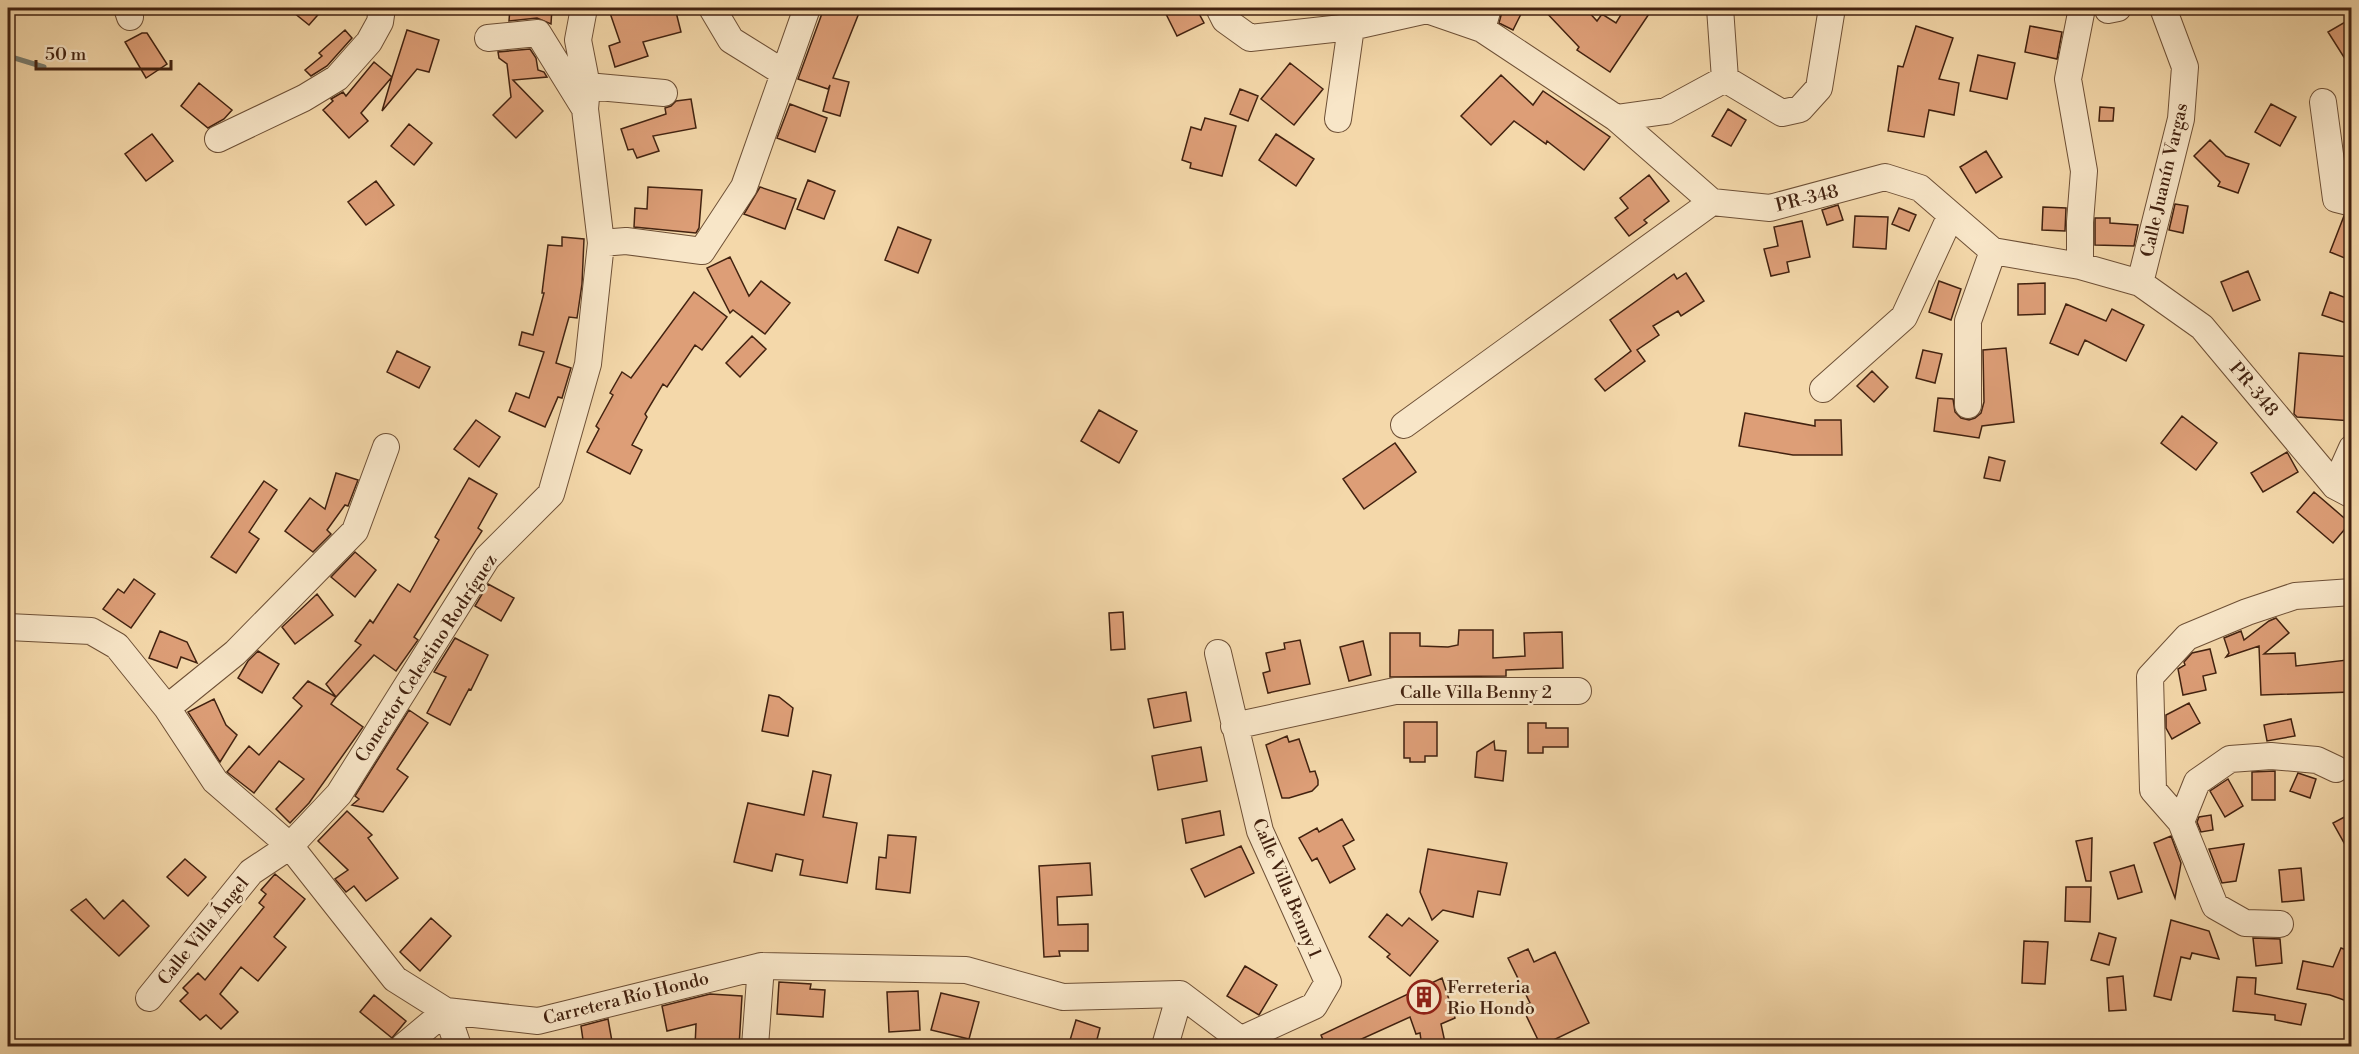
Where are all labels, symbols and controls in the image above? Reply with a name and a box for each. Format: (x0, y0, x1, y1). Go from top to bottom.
scale bar (36, 33, 171, 71)
text: 50 m (45, 43, 87, 66)
street label: Calle Juanín Vargas (2136, 101, 2193, 259)
street label: PR-348 (1773, 180, 1841, 217)
street label: PR-348 (2224, 357, 2283, 421)
street label: Conector Celestino Rodríguez (350, 550, 502, 767)
street label: Calle Villa Benny 2 (1400, 681, 1552, 704)
street label: Calle Villa Benny 1 (1247, 815, 1326, 962)
street label: Calle Villa Ángel (153, 872, 255, 990)
street label: Carretera Río Hondo (541, 967, 711, 1030)
place label: Ferreteria Rio Hondo (1447, 976, 1535, 1020)
building icon: Ferreteria Rio Hondo (1406, 979, 1442, 1015)

